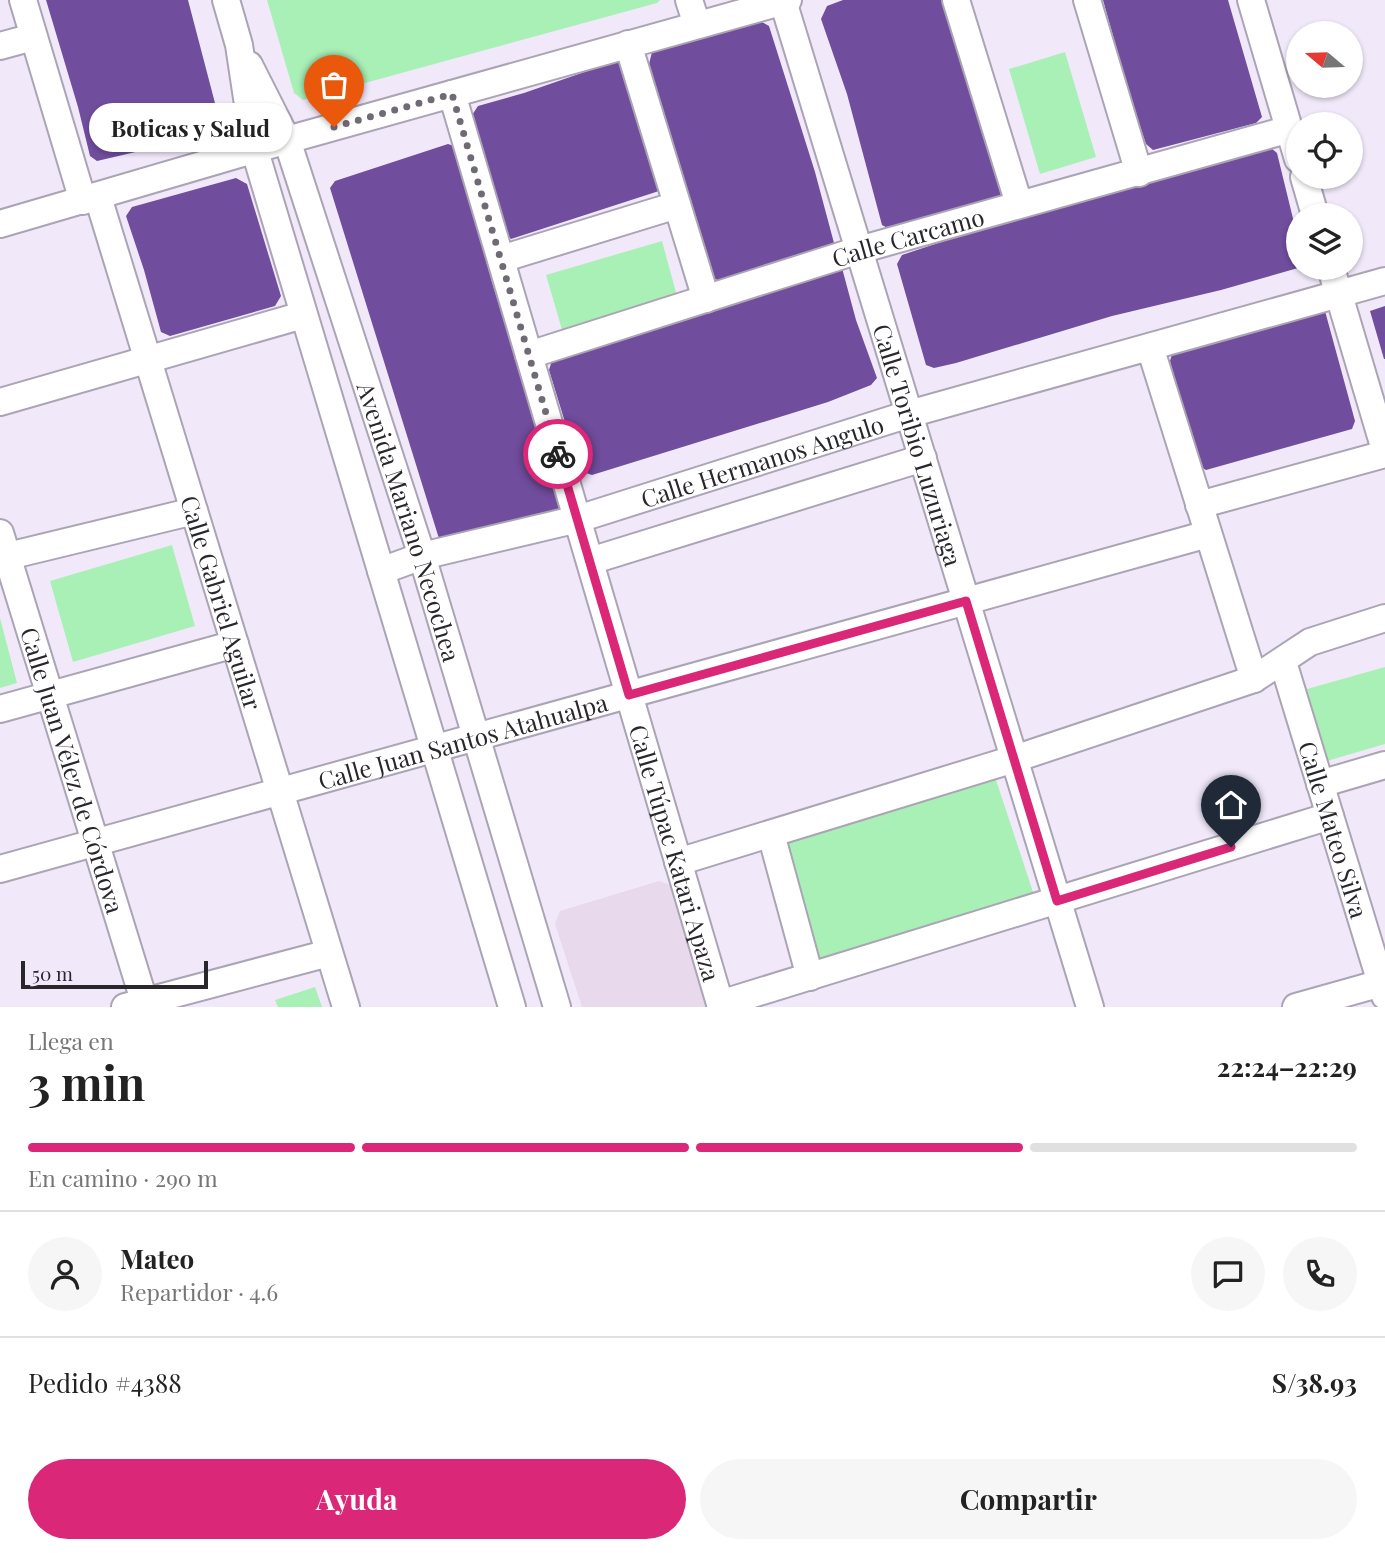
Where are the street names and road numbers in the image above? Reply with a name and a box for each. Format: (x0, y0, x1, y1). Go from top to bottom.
street label: Calle Carcamo (828, 200, 988, 274)
street label: Calle Toribio Luzuriaga (866, 320, 970, 570)
street label: Avenida Mariano Necochea (350, 377, 469, 665)
street label: Calle Hermanos Angulo (637, 407, 887, 514)
street label: Calle Gabriel Aguilar (174, 491, 270, 714)
street label: Calle Juan Vélez de Córdova (14, 623, 132, 917)
street label: Calle Juan Santos Atahualpa (314, 685, 611, 796)
street label: Calle Túpac Katari Apaza (623, 721, 728, 985)
street label: Calle Mateo Silva (1292, 737, 1376, 922)

